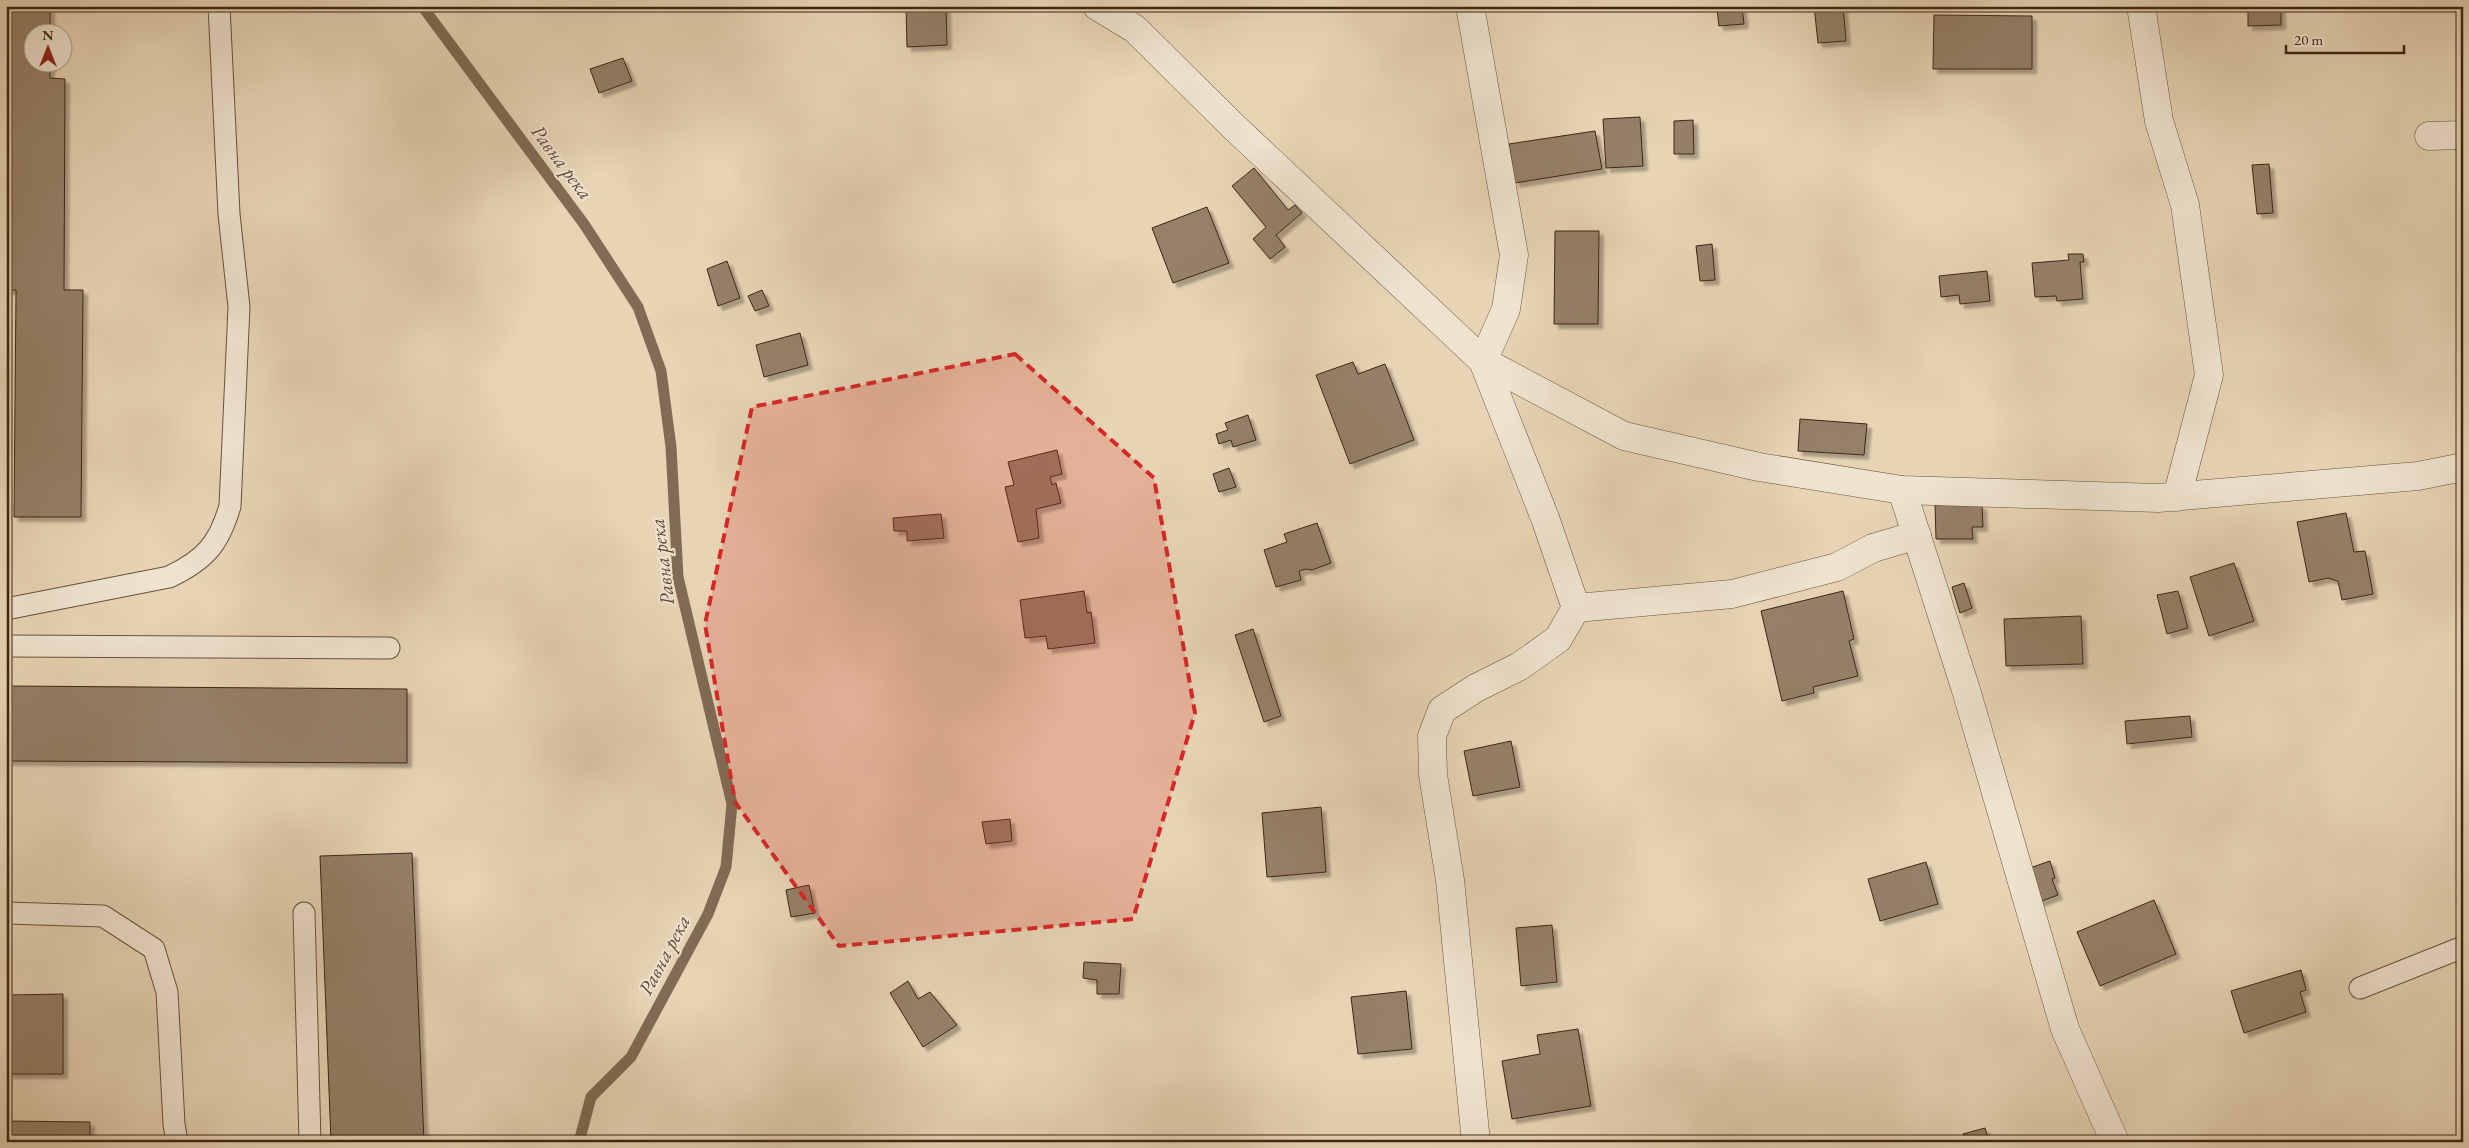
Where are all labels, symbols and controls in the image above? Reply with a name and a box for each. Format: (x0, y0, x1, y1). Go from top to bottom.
north arrow (22, 22, 72, 72)
scale bar (2286, 22, 2404, 54)
text: N (42, 26, 54, 44)
text: 20 m (2294, 30, 2323, 49)
water label: Равна река (525, 119, 599, 205)
water label: Равна река (644, 517, 680, 607)
water label: Равна река (632, 910, 696, 1000)

